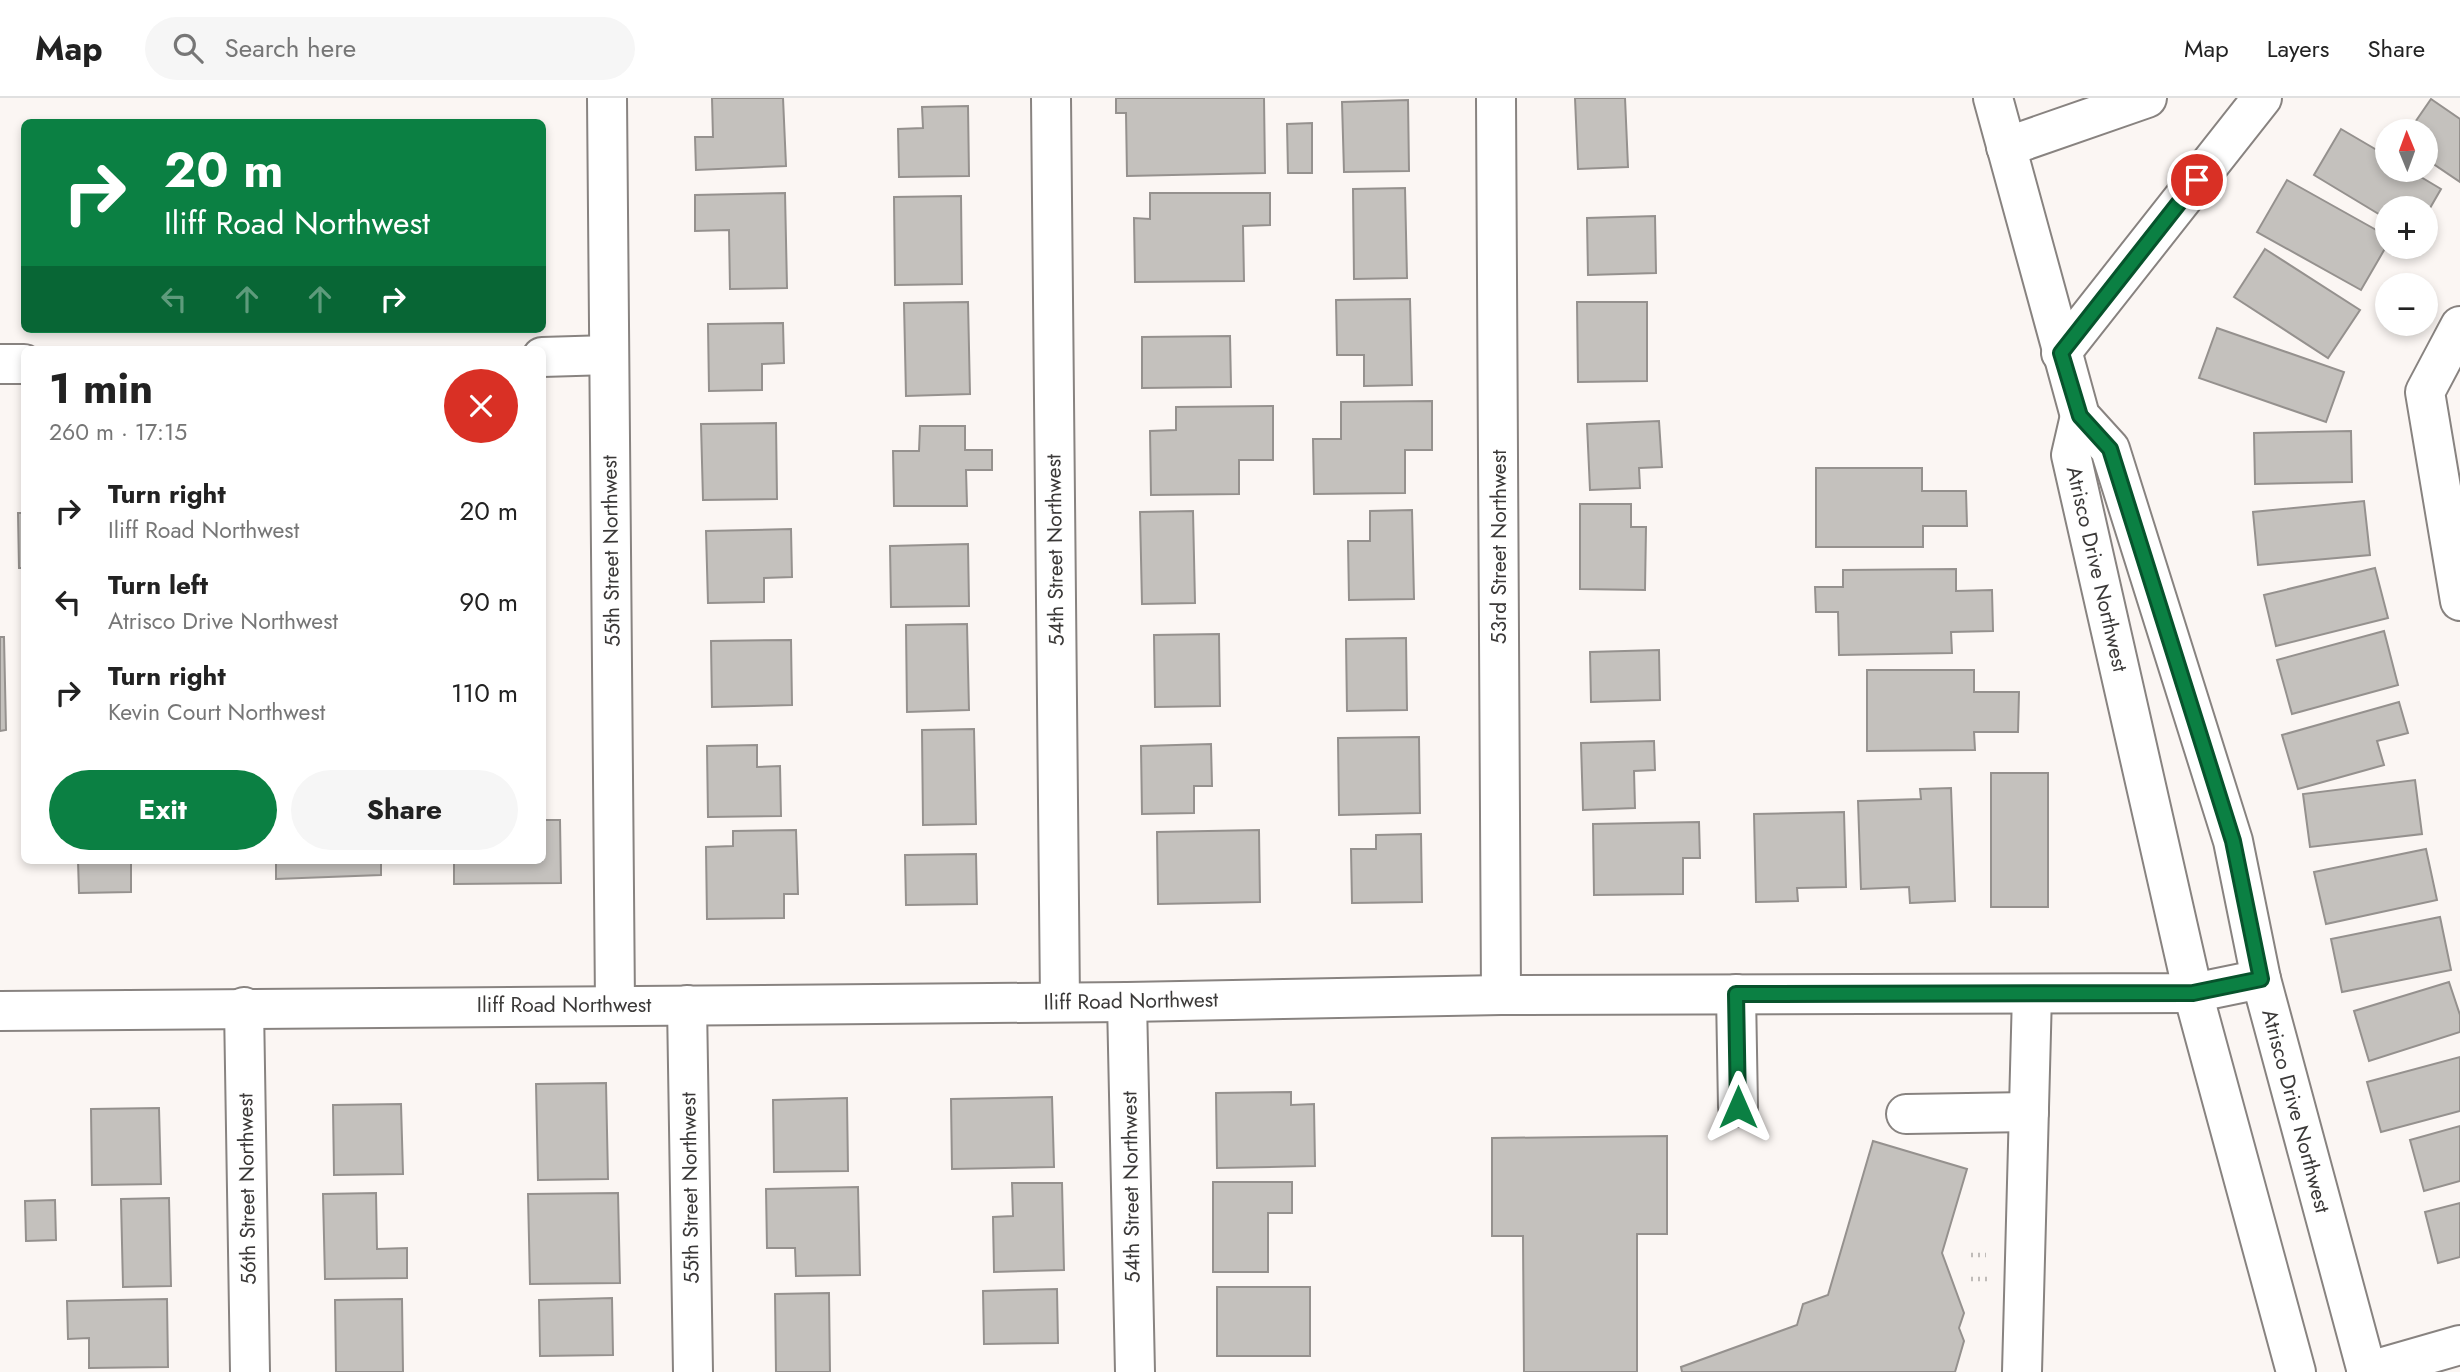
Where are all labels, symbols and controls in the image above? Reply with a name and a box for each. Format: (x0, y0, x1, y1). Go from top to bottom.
search box (145, 17, 635, 80)
text: Map (35, 25, 103, 72)
icon: search (169, 29, 207, 67)
text: Search here (225, 29, 356, 67)
text: Map (2184, 31, 2229, 66)
text: Layers (2267, 31, 2329, 66)
text: Share (2367, 31, 2425, 66)
north arrow (2375, 119, 2438, 182)
map controls (2375, 119, 2438, 336)
text: 20 m (164, 135, 283, 205)
icon: right (49, 147, 140, 238)
pin (2167, 150, 2227, 210)
icon: arrive (2178, 161, 2216, 199)
button: + (2375, 196, 2438, 259)
text: Iliff Road Northwest (164, 200, 430, 246)
button: − (2375, 273, 2438, 336)
icon: left (155, 280, 193, 318)
icon: ahead (228, 280, 266, 318)
icon: ahead (301, 280, 339, 318)
icon: right (374, 280, 412, 318)
text: 1 min (49, 358, 153, 419)
button: close (444, 369, 518, 443)
text: 260 m · 17:15 (49, 415, 187, 449)
street label: 53rd Street Northwest (1484, 450, 1514, 644)
street label: 54th Street Northwest (1038, 454, 1072, 646)
street label: 55th Street Northwest (594, 455, 628, 647)
street label: Atrisco Drive Northwest (2059, 463, 2135, 675)
text: Turn right (108, 475, 226, 513)
icon: right (49, 492, 87, 530)
text: 20 m (460, 492, 518, 530)
text: Iliff Road Northwest (108, 513, 299, 547)
text: Turn left (108, 566, 208, 604)
icon: left (49, 583, 87, 621)
text: 90 m (459, 583, 518, 621)
text: Atrisco Drive Northwest (108, 604, 338, 638)
text: Turn right (108, 657, 226, 695)
icon: right (49, 674, 87, 712)
text: 110 m (451, 674, 518, 712)
text: Kevin Court Northwest (108, 695, 325, 729)
button: Exit (49, 770, 277, 850)
button: Share (291, 770, 518, 850)
street label: Iliff Road Northwest (1043, 984, 1219, 1018)
street label: Iliff Road Northwest (477, 990, 651, 1020)
street label: Atrisco Drive Northwest (2254, 1006, 2338, 1216)
position arrow (1701, 1070, 1775, 1144)
street label: 54th Street Northwest (1114, 1091, 1148, 1283)
street label: 55th Street Northwest (673, 1092, 707, 1284)
street label: 56th Street Northwest (230, 1093, 264, 1285)

